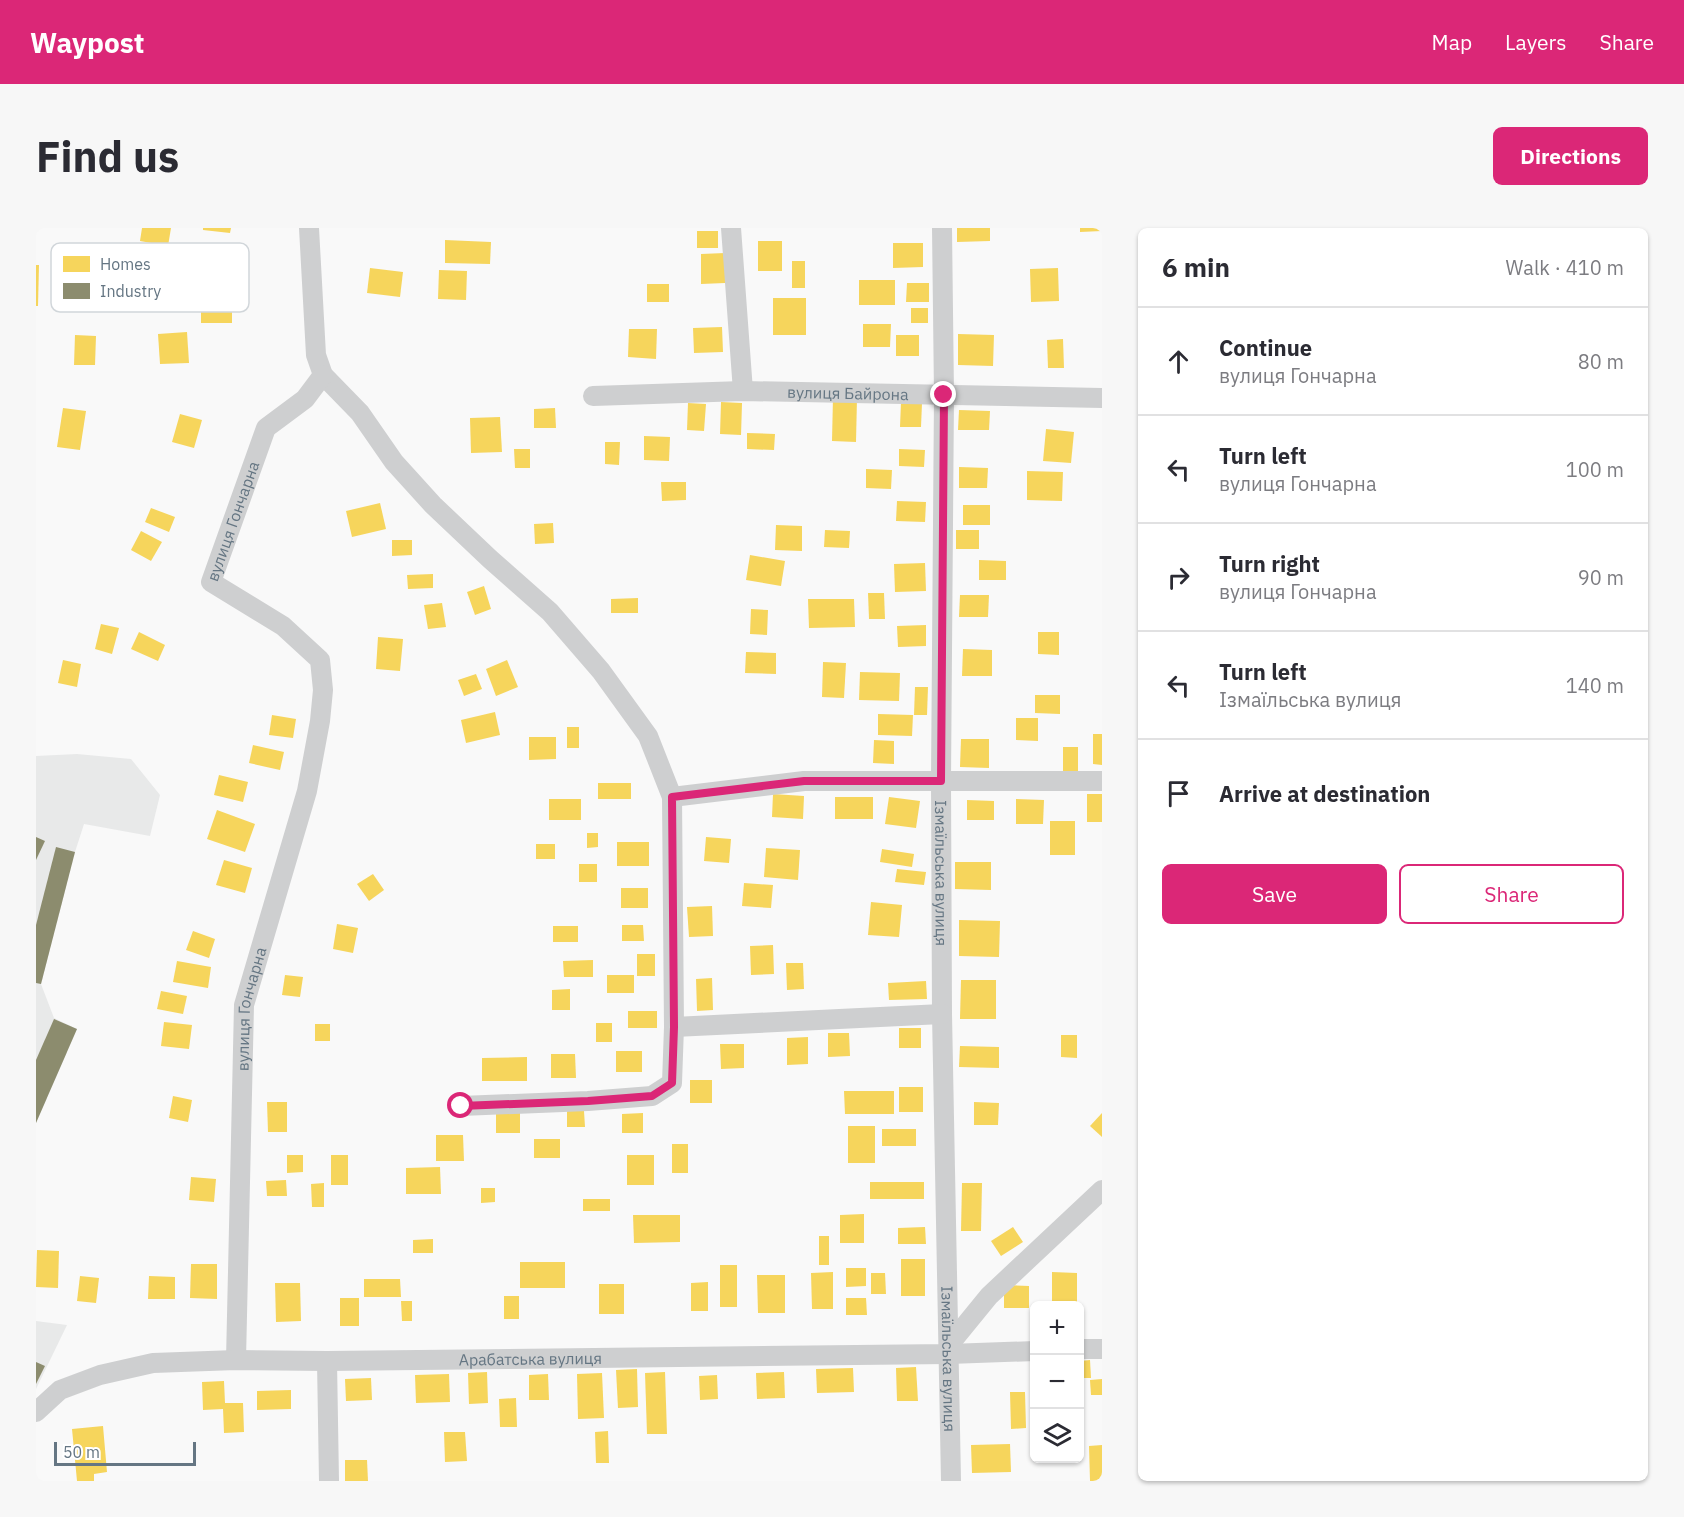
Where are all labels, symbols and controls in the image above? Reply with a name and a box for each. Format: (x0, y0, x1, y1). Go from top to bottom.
text: Waypost (30, 24, 144, 61)
text: Map (1432, 28, 1472, 56)
text: Layers (1505, 28, 1567, 56)
text: Share (1600, 28, 1654, 56)
button: Directions (1493, 127, 1648, 185)
text: Find us (36, 129, 179, 184)
legend (51, 243, 249, 312)
text: 6 min (1162, 250, 1230, 284)
text: Homes (100, 254, 151, 274)
text: Walk · 410 m (1506, 254, 1624, 281)
text: Industry (100, 281, 161, 301)
text: Continue (1219, 333, 1312, 362)
icon: ahead (1162, 345, 1195, 378)
text: 80 m (1578, 348, 1624, 375)
text: вулиця Гончарна (1219, 362, 1377, 389)
route end (930, 381, 956, 407)
street label: вулиця Байрона (787, 382, 909, 404)
text: Turn left (1219, 441, 1307, 470)
icon: left (1162, 453, 1195, 486)
text: 100 m (1566, 456, 1624, 483)
street label: вулиця Гончарна (202, 458, 264, 584)
text: вулиця Гончарна (1219, 470, 1377, 497)
text: Turn right (1219, 549, 1320, 578)
icon: right (1162, 561, 1195, 594)
text: 90 m (1578, 564, 1624, 591)
text: вулиця Гончарна (1219, 578, 1377, 605)
text: Turn left (1219, 657, 1307, 686)
icon: left (1162, 669, 1195, 702)
text: 140 m (1566, 672, 1624, 699)
text: Ізмаїльська вулиця (1219, 686, 1401, 713)
icon: arrive (1162, 777, 1195, 810)
text: Arrive at destination (1219, 779, 1430, 808)
street label: Ізмаїльська вулиця (931, 800, 952, 946)
button: Save (1162, 864, 1387, 924)
button: Share (1399, 864, 1624, 924)
street label: вулиця Гончарна (233, 944, 271, 1071)
route start (447, 1092, 473, 1118)
street label: Ізмаїльська вулиця (937, 1286, 960, 1432)
map controls (1030, 1301, 1084, 1463)
button: + (1030, 1301, 1084, 1355)
street label: Арабатська вулиця (459, 1348, 602, 1370)
button: − (1030, 1355, 1084, 1409)
button: layers (1030, 1409, 1084, 1463)
scale bar (54, 1439, 196, 1466)
text: 50 m (63, 1442, 100, 1462)

